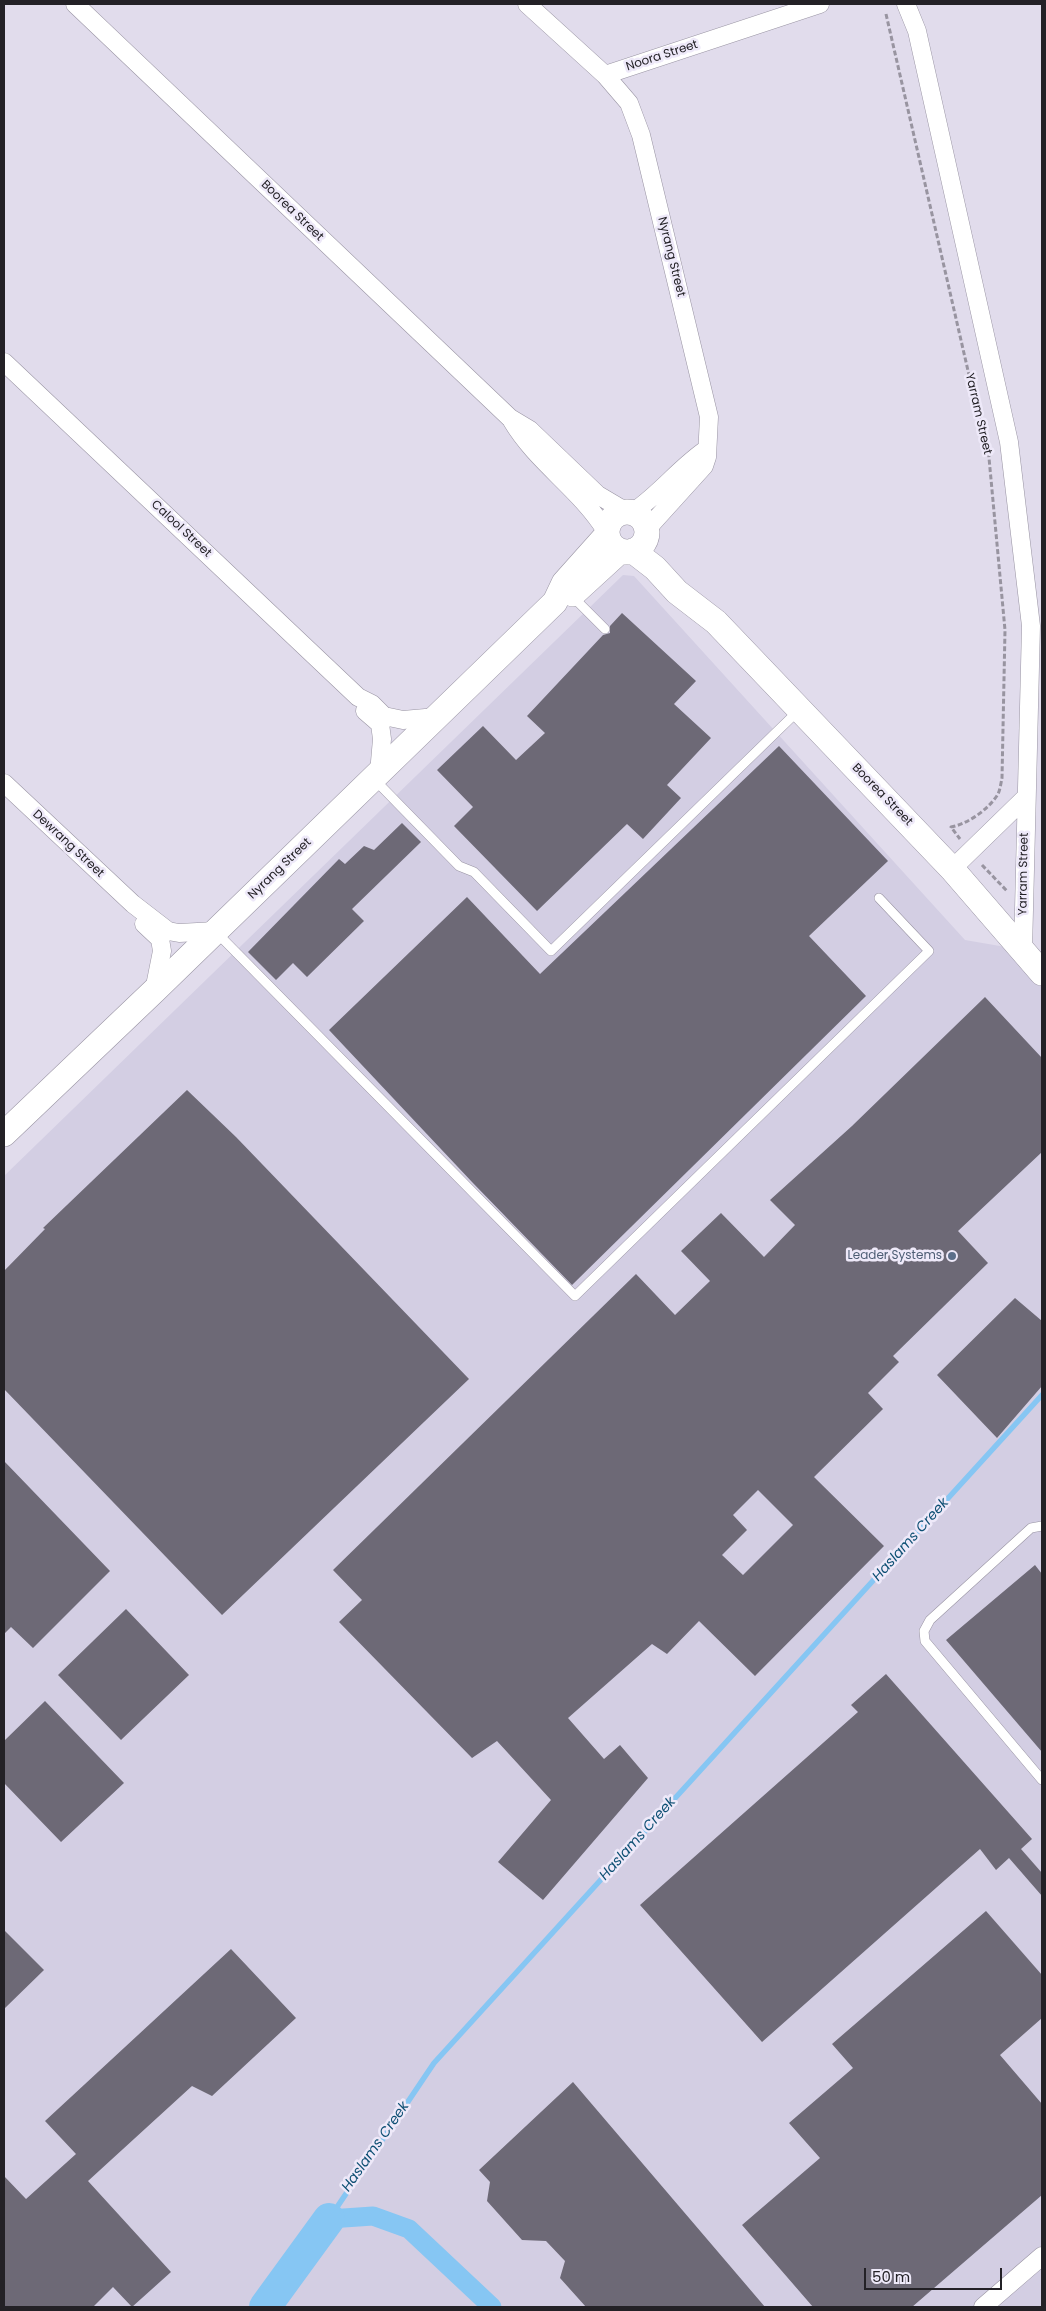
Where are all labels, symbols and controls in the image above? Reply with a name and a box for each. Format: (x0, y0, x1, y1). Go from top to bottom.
street label: Noora Street (624, 38, 700, 74)
street label: Boorea Street (258, 178, 326, 244)
street label: Nyrang Street (654, 216, 688, 298)
street label: Yarram Street (962, 372, 994, 456)
street label: Calool Street (148, 497, 214, 561)
street label: Boorea Street (849, 761, 915, 829)
street label: Dewrang Street (29, 807, 107, 881)
street label: Yarram Street (1016, 832, 1032, 916)
street label: Nyrang Street (246, 835, 314, 903)
place label: Leader Systems (848, 1249, 942, 1263)
marker: Leader Systems (946, 1250, 958, 1262)
water label: Haslams Creek (869, 1495, 953, 1585)
water label: Haslams Creek (596, 1794, 680, 1884)
water label: Haslams Creek (339, 2099, 413, 2195)
scale bar (866, 2258, 1004, 2290)
text: 50 m (872, 2266, 910, 2287)

